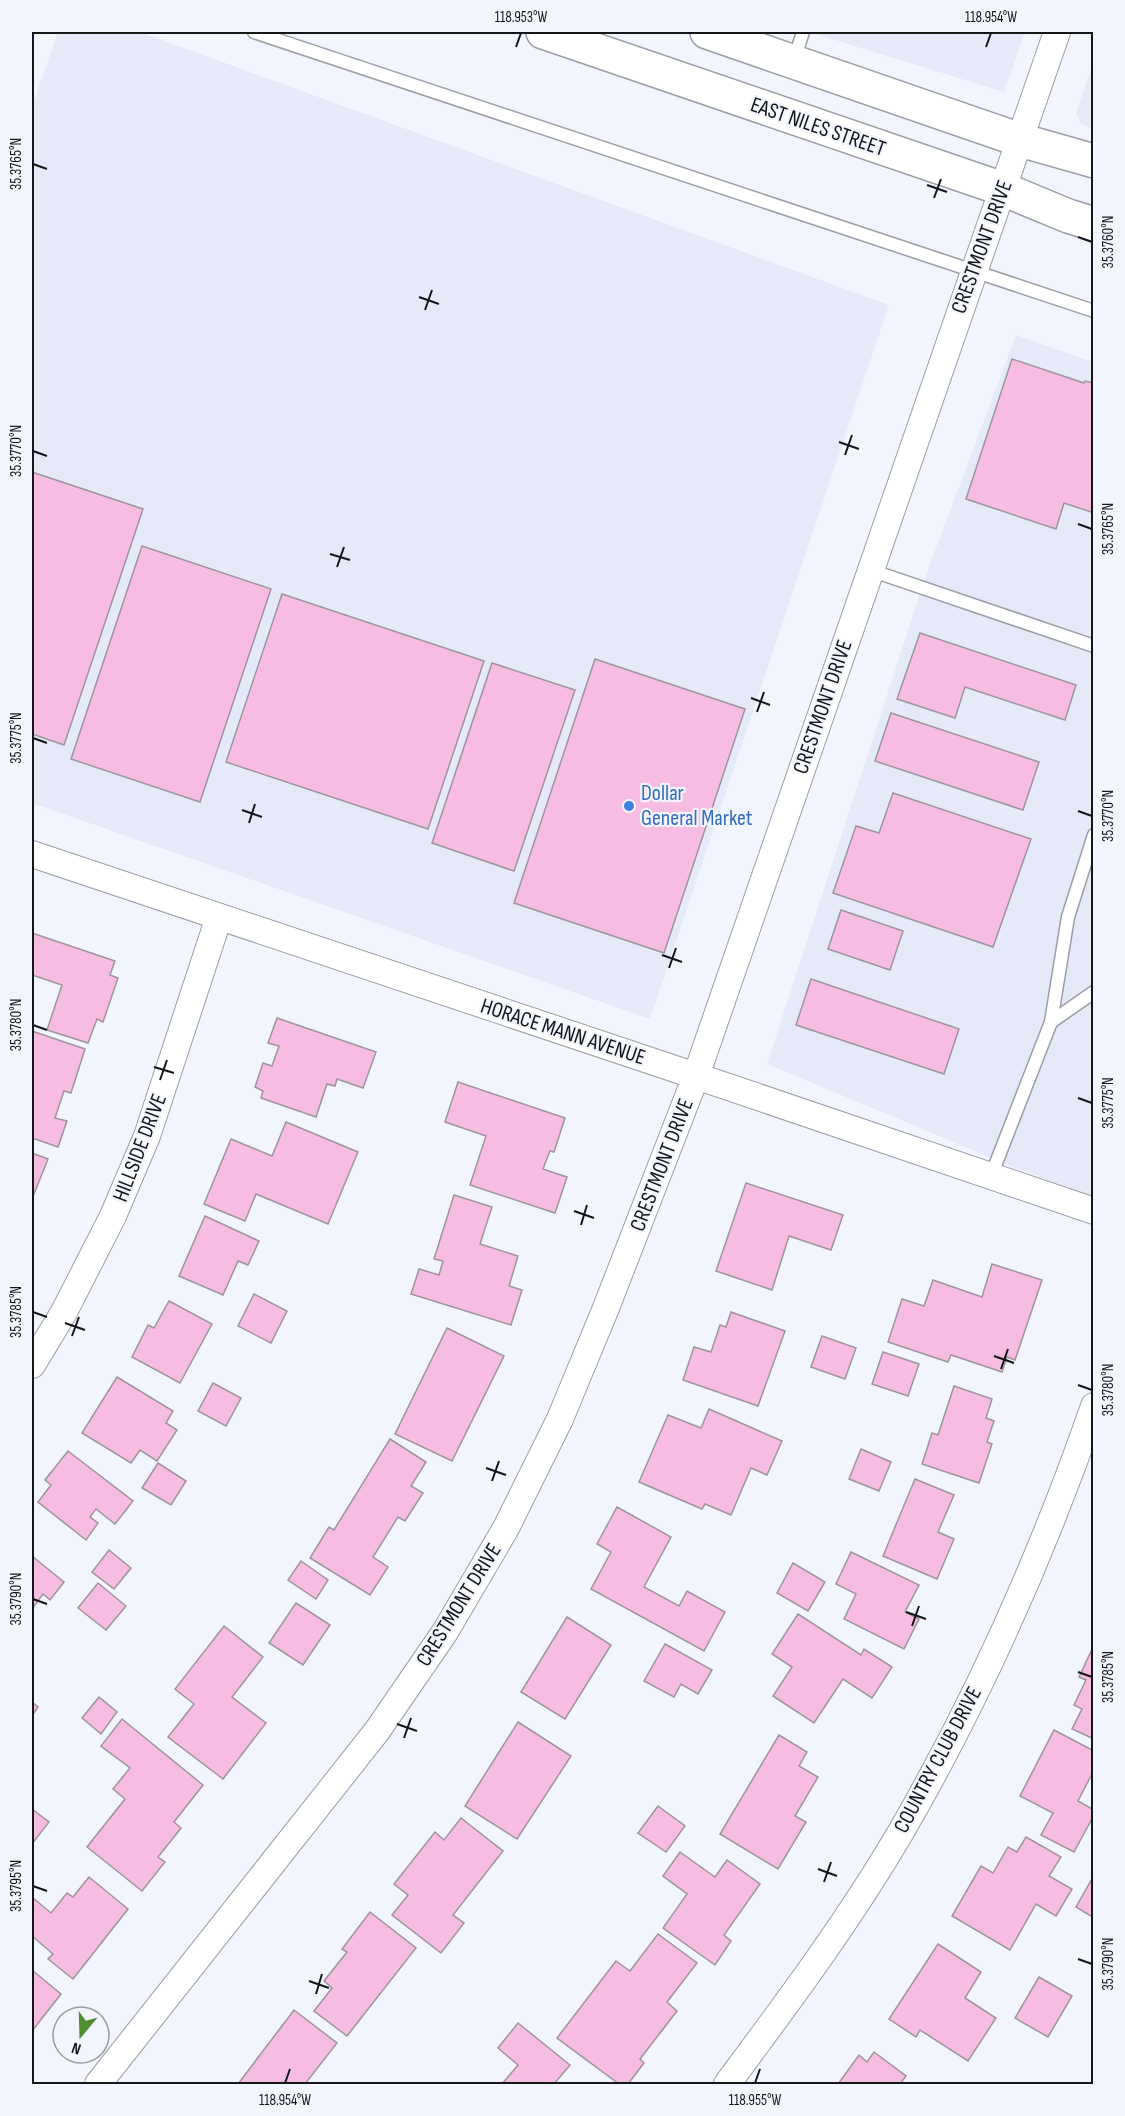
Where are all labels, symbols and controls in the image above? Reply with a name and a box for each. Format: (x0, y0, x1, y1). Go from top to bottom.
text: 118.953°W (495, 8, 548, 27)
text: 118.954°W (965, 8, 1017, 27)
street label: EAST NILES STREET (747, 91, 889, 163)
text: 35.3765°N (7, 138, 26, 190)
street label: CRESTMONT DRIVE (945, 177, 1019, 317)
text: 35.3760°N (1099, 216, 1118, 268)
text: 35.3770°N (7, 425, 26, 477)
text: 35.3765°N (1099, 503, 1118, 555)
street label: CRESTMONT DRIVE (787, 636, 859, 778)
text: 35.3775°N (7, 712, 26, 764)
place label: Dollar General Market (641, 780, 753, 832)
text: 35.3770°N (1099, 790, 1118, 842)
marker: Dollar General Market (622, 799, 636, 813)
street label: HORACE MANN AVENUE (477, 993, 649, 1071)
text: 35.3780°N (7, 999, 26, 1051)
text: 35.3775°N (1099, 1077, 1118, 1129)
street label: HILLSIDE DRIVE (107, 1090, 173, 1206)
street label: CRESTMONT DRIVE (624, 1095, 700, 1235)
text: 35.3785°N (7, 1286, 26, 1338)
text: 35.3780°N (1099, 1364, 1118, 1416)
street label: CRESTMONT DRIVE (410, 1538, 508, 1672)
text: 35.3790°N (7, 1573, 26, 1625)
text: 35.3785°N (1099, 1651, 1118, 1703)
street label: COUNTRY CLUB DRIVE (888, 1682, 988, 1838)
text: 35.3795°N (7, 1860, 26, 1912)
text: 35.3790°N (1099, 1938, 1118, 1990)
north arrow (51, 2005, 111, 2065)
text: N (69, 2037, 84, 2058)
text: 118.954°W (259, 2091, 311, 2110)
text: 118.955°W (729, 2091, 781, 2110)

